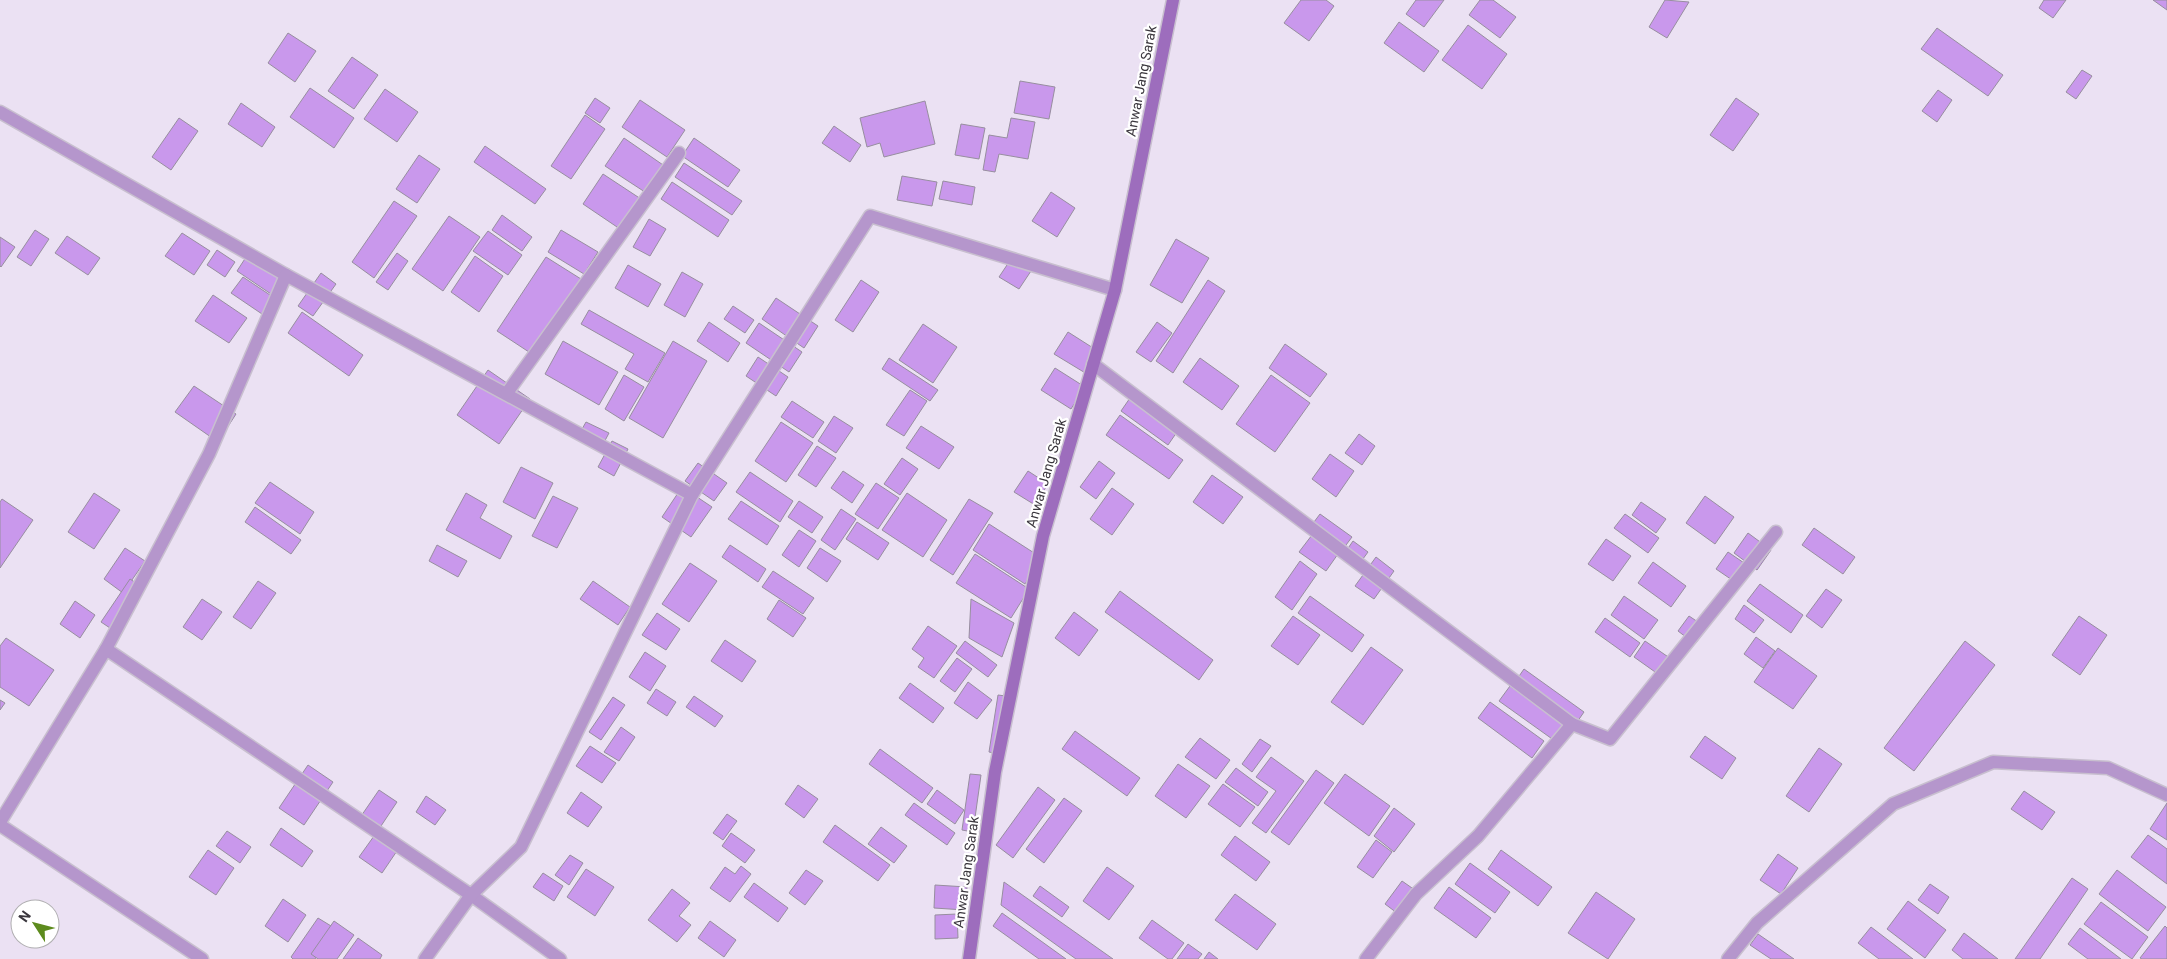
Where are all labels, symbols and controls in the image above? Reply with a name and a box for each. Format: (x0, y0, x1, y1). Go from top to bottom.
street label: Anwar Jang Sarak (1122, 23, 1160, 138)
street label: Anwar Jang Sarak (1023, 416, 1069, 529)
street label: Anwar Jang Sarak (950, 814, 982, 929)
north arrow (10, 899, 60, 949)
text: N (15, 908, 34, 925)

